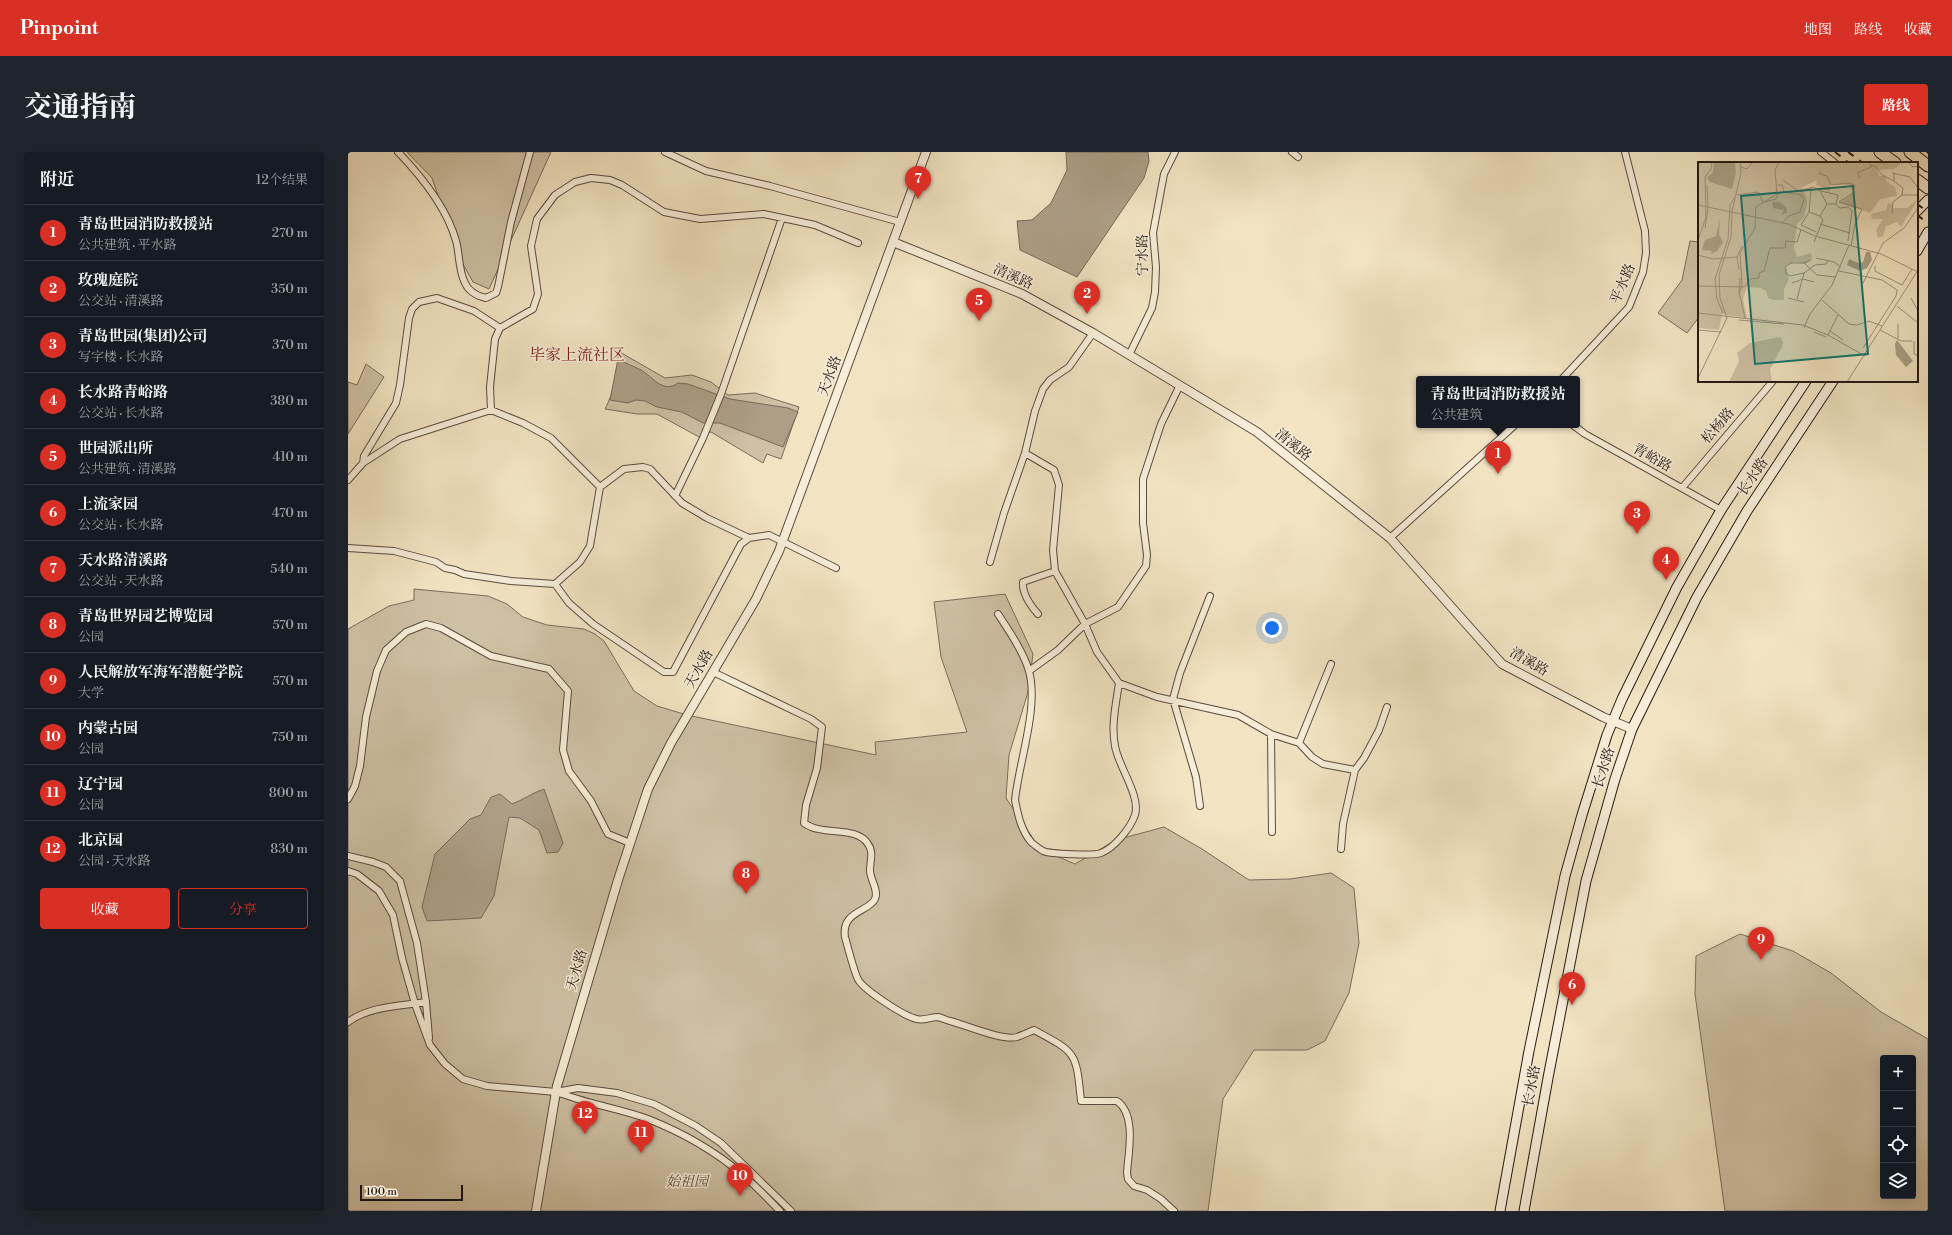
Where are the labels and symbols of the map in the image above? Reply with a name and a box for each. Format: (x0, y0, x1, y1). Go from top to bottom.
inset map (1698, 162, 1918, 382)
pin: 7 (905, 166, 931, 199)
street label: 宁水路 (1134, 234, 1152, 276)
street label: 清溪路 (990, 260, 1036, 294)
street label: 平水路 (1607, 261, 1639, 307)
pin: 2 (1074, 281, 1100, 314)
pin: 5 (966, 288, 992, 321)
district label: 毕家上流社区 (529, 345, 625, 365)
street label: 天水路 (814, 353, 846, 399)
street label: 松杨路 (1697, 404, 1739, 448)
street label: 清溪路 (1271, 425, 1315, 465)
street label: 青峪路 (1629, 440, 1675, 476)
pin: 1 (1485, 441, 1511, 474)
street label: 长水路 (1734, 455, 1772, 499)
pin: 3 (1624, 501, 1650, 534)
pin: 4 (1653, 547, 1679, 580)
your location (1262, 618, 1282, 638)
street label: 清溪路 (1506, 644, 1552, 680)
street label: 天水路 (681, 646, 717, 692)
street label: 长水路 (1589, 745, 1619, 791)
pin: 8 (733, 861, 759, 894)
pin: 9 (1748, 927, 1774, 960)
street label: 天水路 (563, 947, 591, 993)
pin: 6 (1559, 972, 1585, 1005)
street label: 长水路 (1519, 1064, 1545, 1108)
pin: 12 (572, 1101, 598, 1134)
pin: 11 (628, 1120, 654, 1153)
pin: 10 (727, 1163, 753, 1196)
park label: 始祖园 (666, 1173, 710, 1191)
scale bar (360, 1183, 463, 1202)

